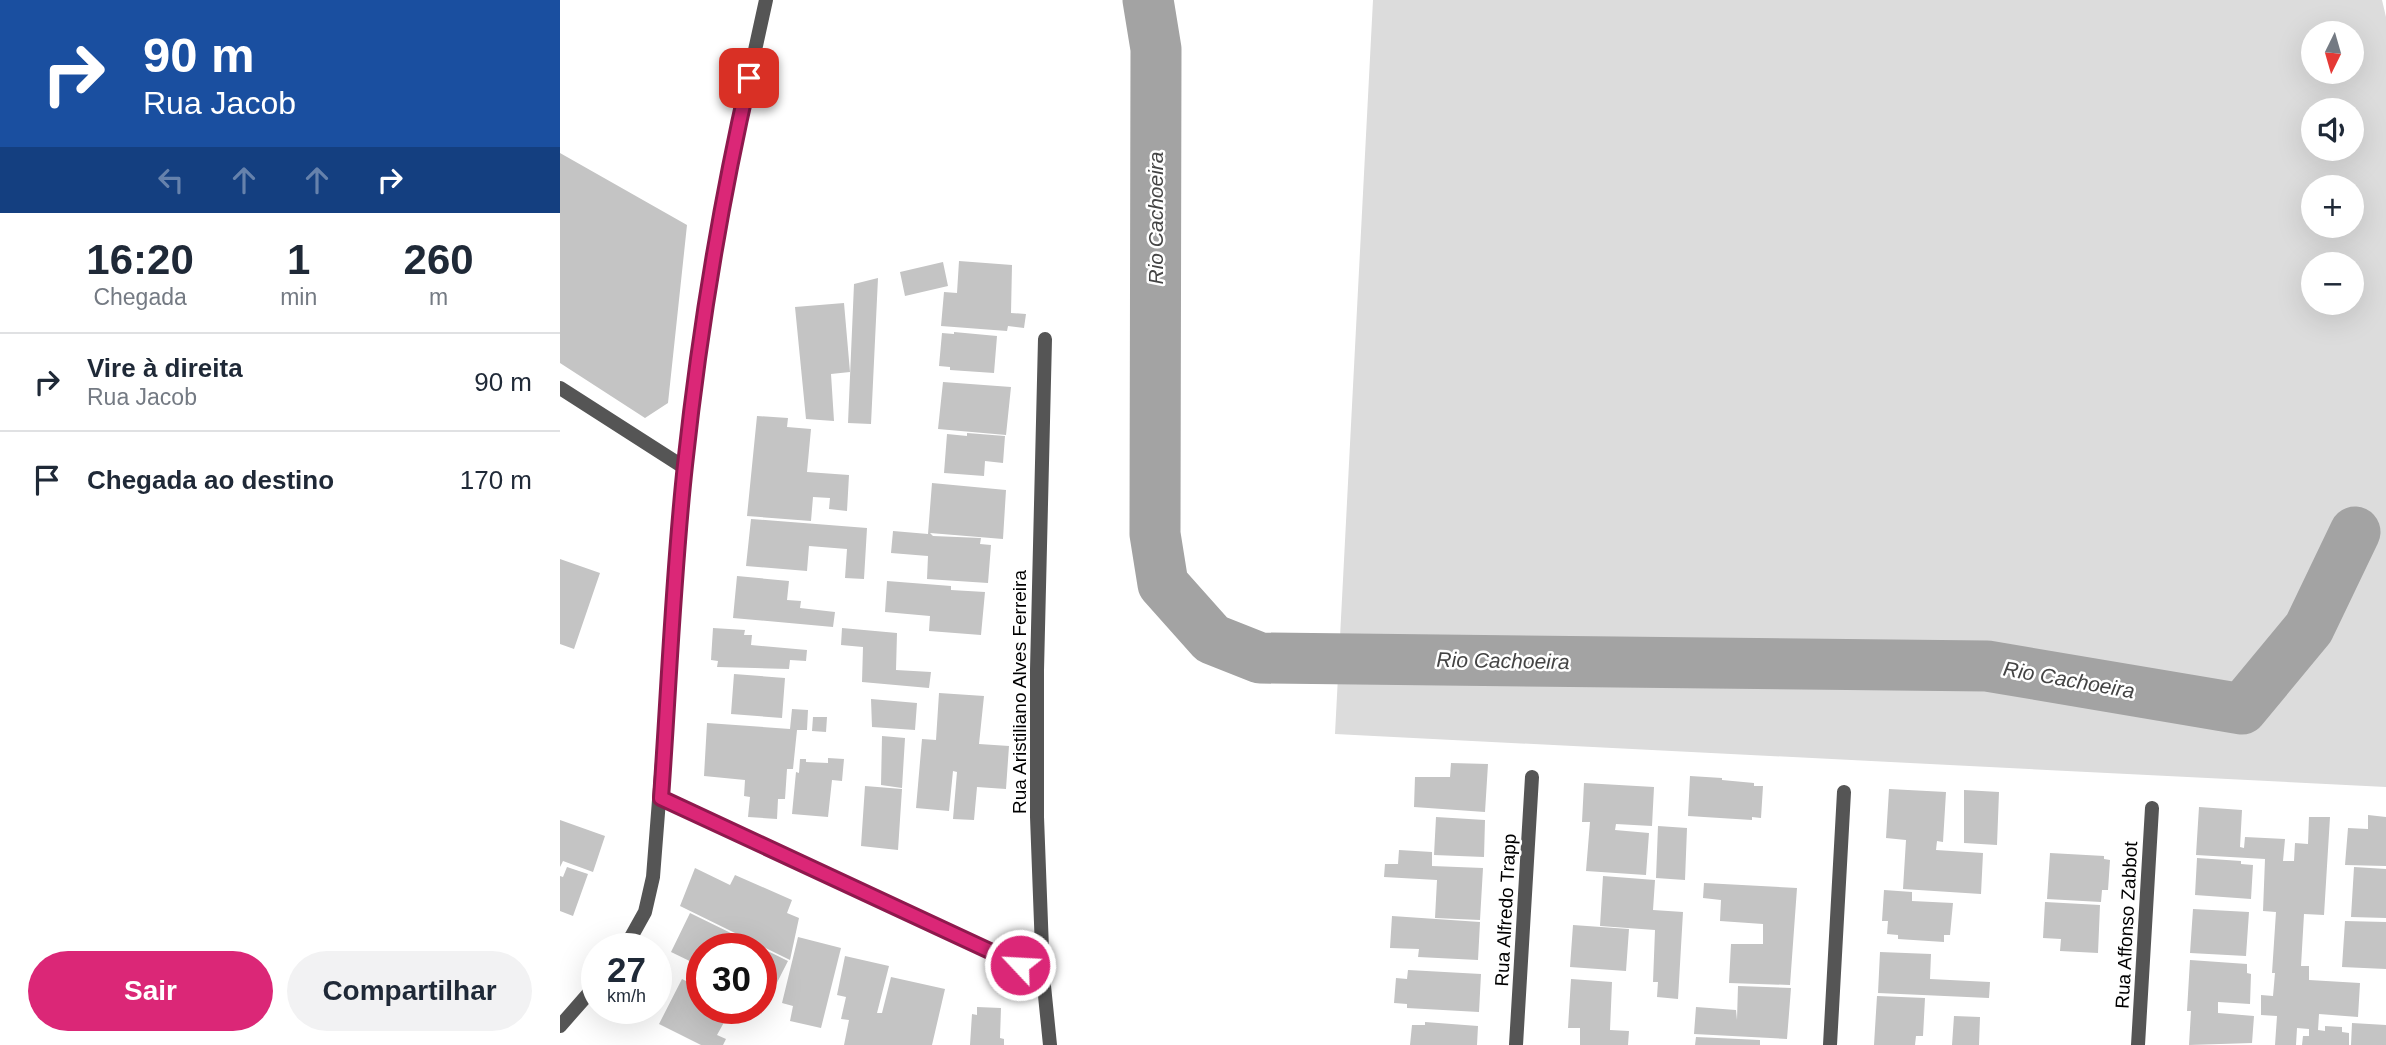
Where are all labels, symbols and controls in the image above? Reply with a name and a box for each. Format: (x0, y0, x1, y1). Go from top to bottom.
north arrow (2301, 21, 2364, 84)
map controls (2301, 21, 2364, 315)
icon: right (28, 28, 119, 119)
text: 90 m (143, 28, 255, 82)
pin (719, 48, 779, 108)
icon: arrive (730, 59, 768, 97)
text: Rua Jacob (143, 85, 296, 121)
button: sound (2301, 98, 2364, 161)
water label: Rio Cachoeira (1144, 151, 1167, 285)
icon: left (152, 161, 190, 199)
icon: ahead (225, 161, 263, 199)
icon: ahead (298, 161, 336, 199)
icon: right (371, 161, 409, 199)
button: + (2301, 175, 2364, 238)
text: 16:20 (86, 236, 194, 283)
text: 1 (287, 236, 310, 283)
text: 260 (404, 236, 474, 283)
button: − (2301, 252, 2364, 315)
text: Chegada (93, 284, 187, 310)
text: min (280, 284, 317, 310)
text: m (429, 284, 448, 310)
text: Vire à direita (87, 353, 243, 383)
icon: right (28, 363, 66, 401)
text: 90 m (474, 367, 532, 397)
text: Rua Jacob (87, 384, 197, 410)
icon: arrive (28, 461, 66, 499)
text: Chegada ao destino (87, 465, 334, 495)
text: 170 m (460, 465, 532, 495)
street label: Rua Aristiliano Alves Ferreira (1009, 570, 1030, 814)
water label: Rio Cachoeira (1436, 648, 1570, 673)
water label: Rio Cachoeira (2002, 657, 2137, 702)
street label: Rua Alfredo Trapp (1491, 833, 1520, 987)
street label: Rua Affonso Zabbot (2112, 840, 2141, 1009)
position arrow (983, 928, 1057, 1002)
speed limit sign: 30 (686, 933, 777, 1024)
text: 27 (607, 950, 646, 989)
button: Sair (28, 951, 273, 1031)
button: Compartilhar (287, 951, 532, 1031)
text: km/h (607, 986, 646, 1006)

